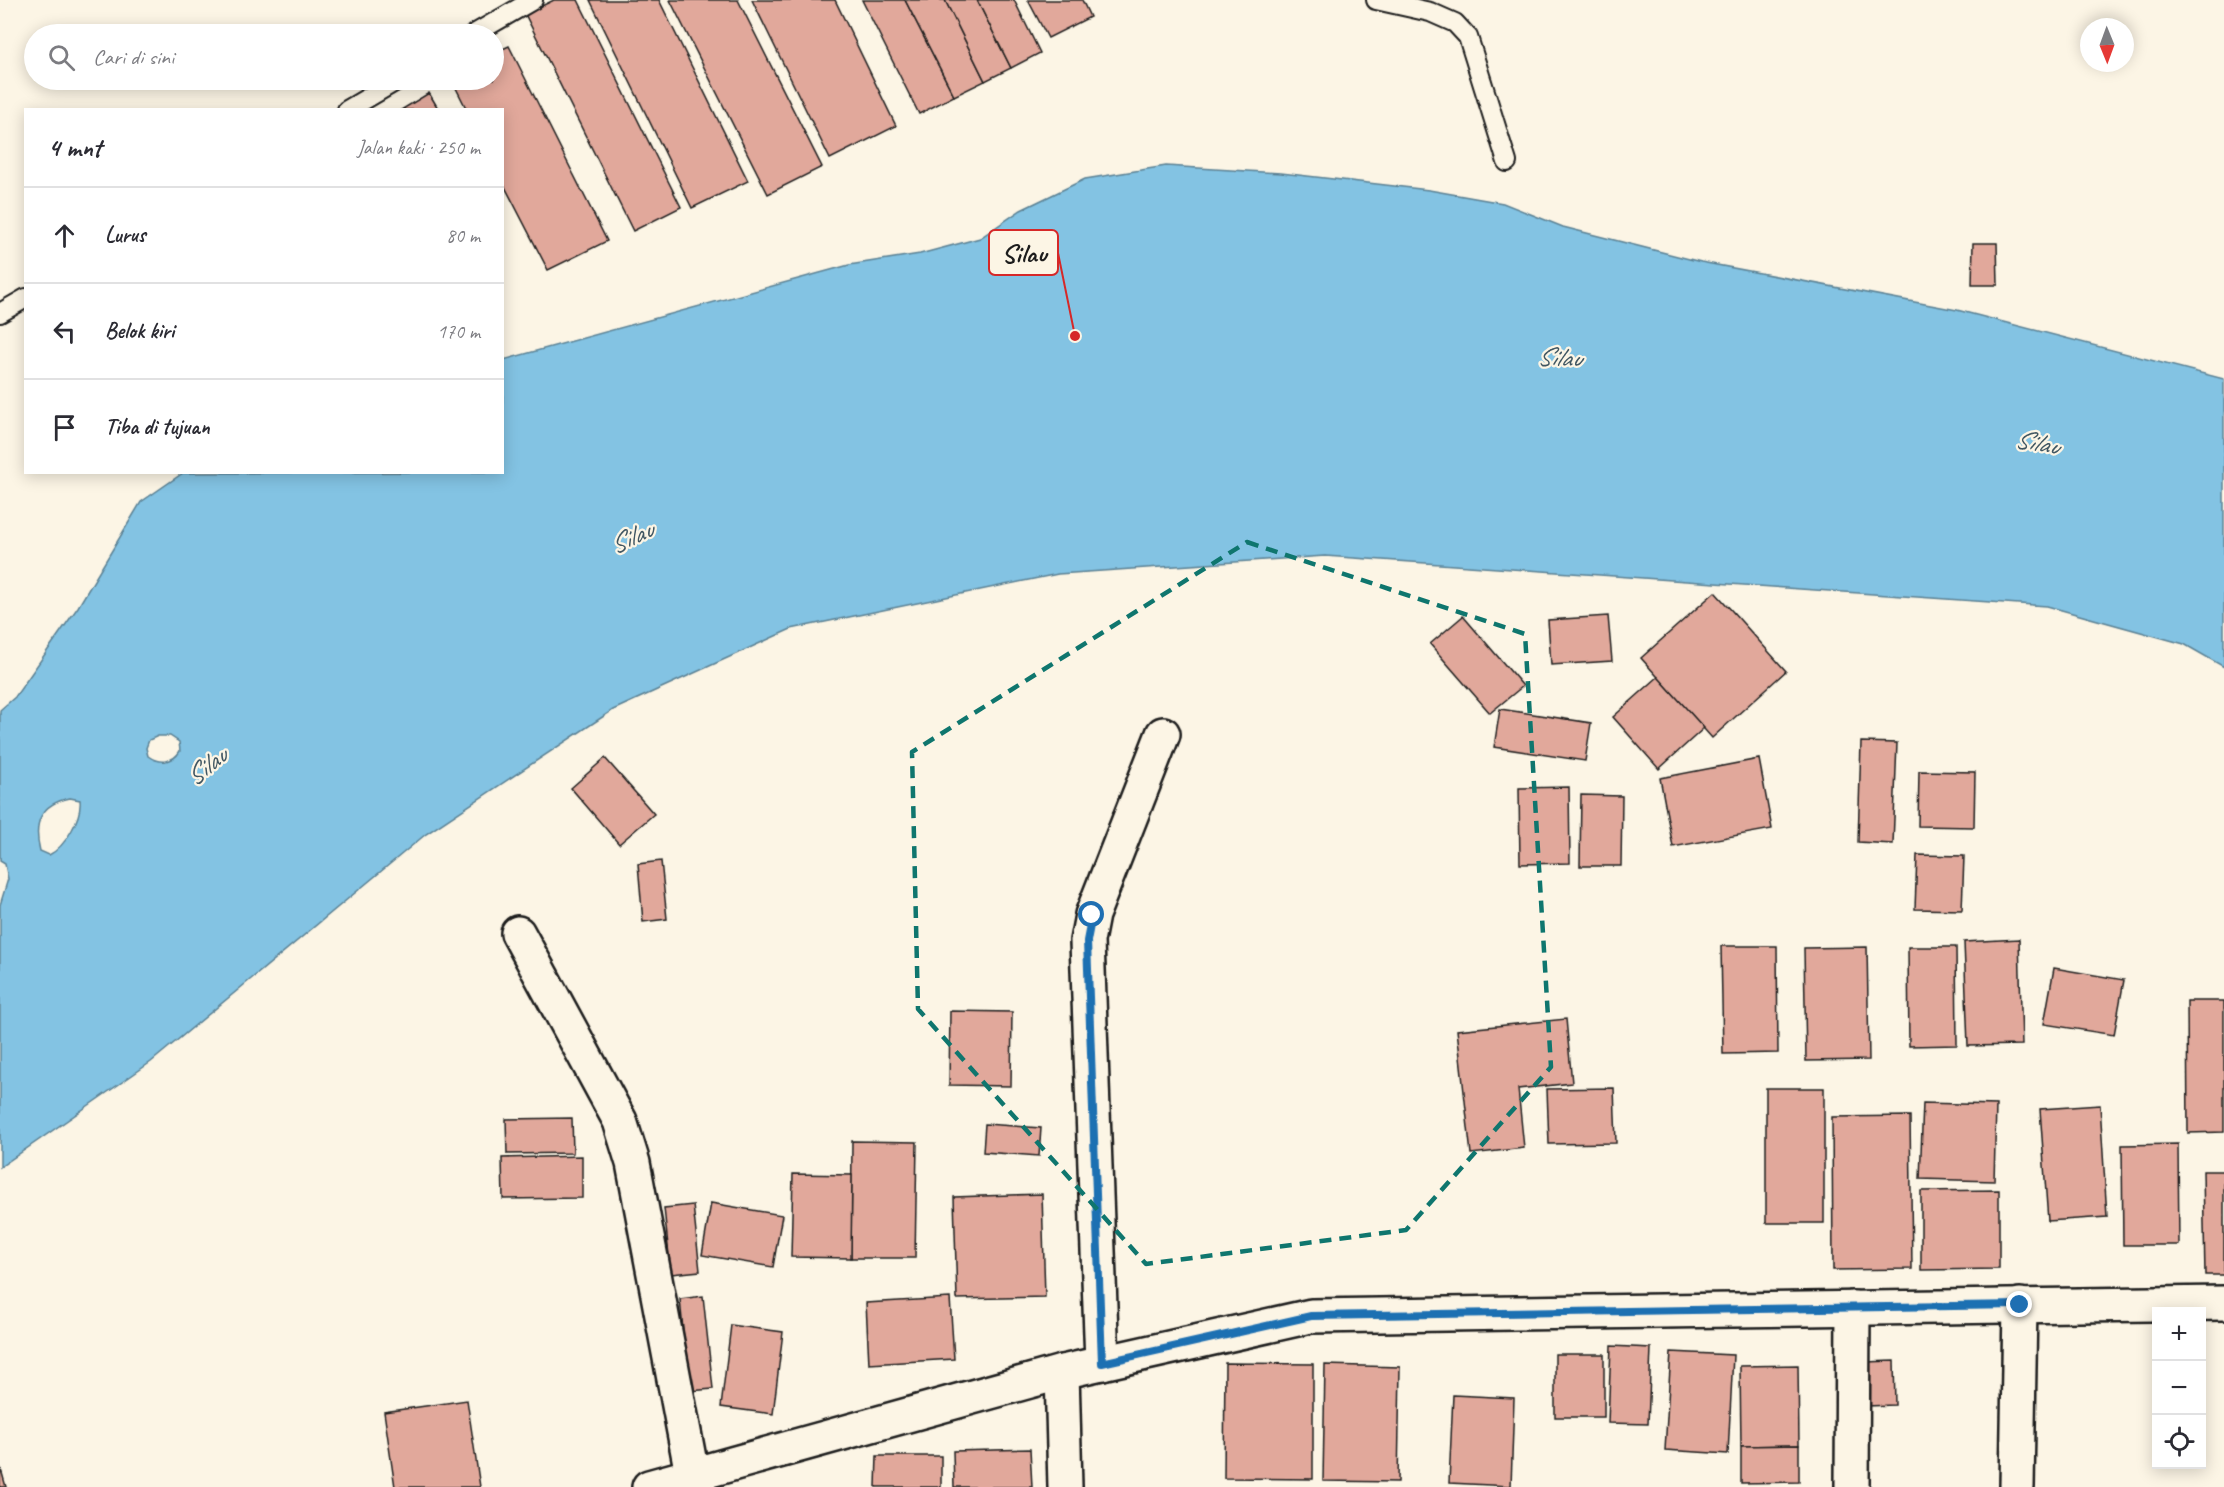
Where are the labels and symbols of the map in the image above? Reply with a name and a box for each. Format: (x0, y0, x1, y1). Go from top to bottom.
north arrow (2080, 18, 2134, 72)
callout: Silau (989, 230, 1058, 275)
text: Silau (1001, 236, 1049, 270)
water label: Silau (1536, 339, 1586, 375)
water label: Silau (2012, 421, 2066, 464)
water label: Silau (604, 511, 662, 561)
water label: Silau (178, 737, 237, 793)
route start (1078, 901, 1104, 927)
route end (2006, 1291, 2032, 1317)

